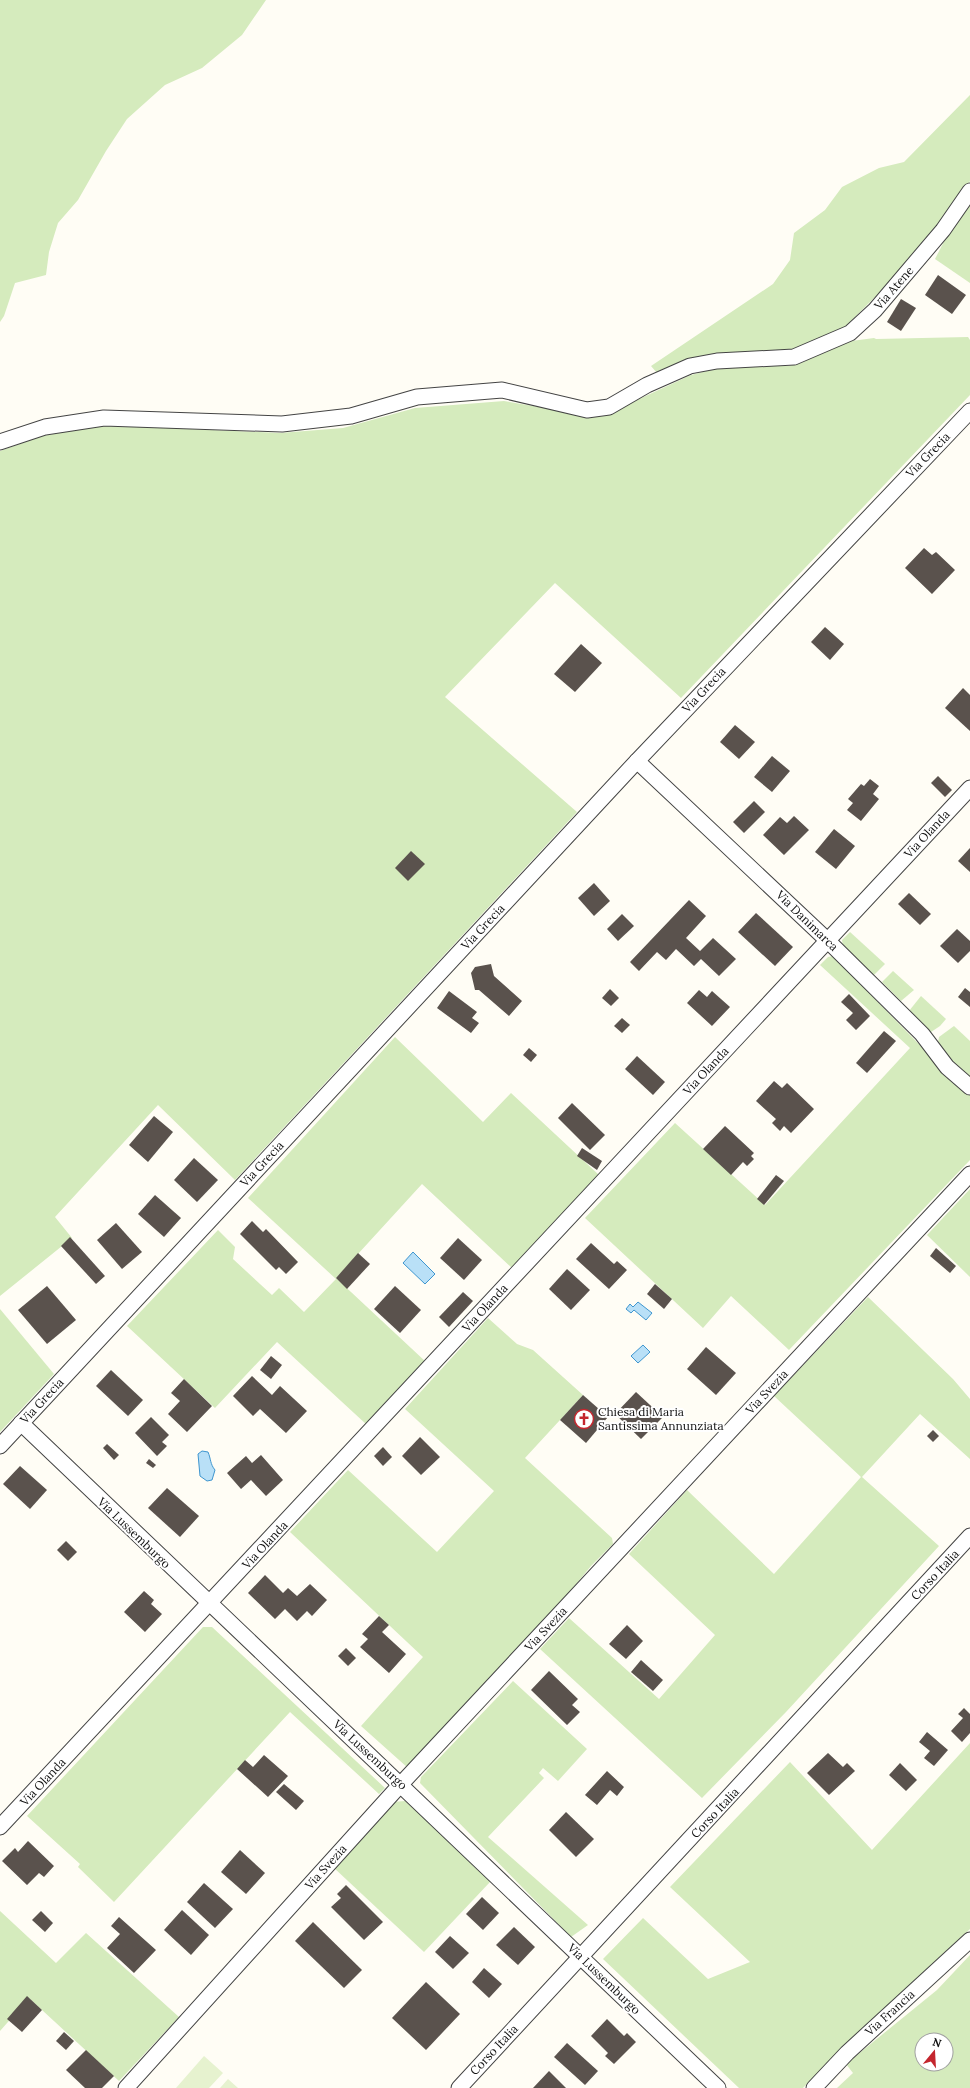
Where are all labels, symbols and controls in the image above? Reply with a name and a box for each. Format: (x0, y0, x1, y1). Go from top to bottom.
street label: Via Atene (870, 262, 917, 313)
street label: Via Grecia (902, 429, 953, 481)
street label: Via Grecia (678, 664, 729, 716)
street label: Via Olanda (900, 807, 953, 861)
street label: Via Danimarca (772, 887, 842, 954)
street label: Via Grecia (457, 901, 508, 953)
street label: Via Olanda (679, 1044, 732, 1098)
street label: Via Grecia (236, 1138, 287, 1190)
street label: Via Olanda (458, 1281, 511, 1335)
street label: Via Svezia (742, 1366, 791, 1418)
street label: Via Grecia (16, 1375, 67, 1427)
place label: Chiesa di Maria Santissima Annunziata (598, 1404, 724, 1433)
church icon: Chiesa di Maria Santissima Annunziata (573, 1408, 595, 1430)
street label: Via Lussemburgo (94, 1493, 174, 1571)
street label: Via Olanda (238, 1518, 291, 1572)
street label: Corso Italia (907, 1546, 962, 1603)
street label: Via Svezia (521, 1603, 570, 1655)
street label: Via Lussemburgo (329, 1716, 410, 1793)
street label: Via Olanda (16, 1755, 69, 1809)
street label: Corso Italia (687, 1784, 742, 1841)
street label: Via Svezia (301, 1841, 350, 1893)
street label: Via Lussemburgo (564, 1939, 644, 2017)
street label: Via Francia (861, 1987, 917, 2039)
street label: Corso Italia (466, 2021, 521, 2078)
north arrow (914, 2032, 954, 2072)
text: N (931, 2035, 944, 2051)

